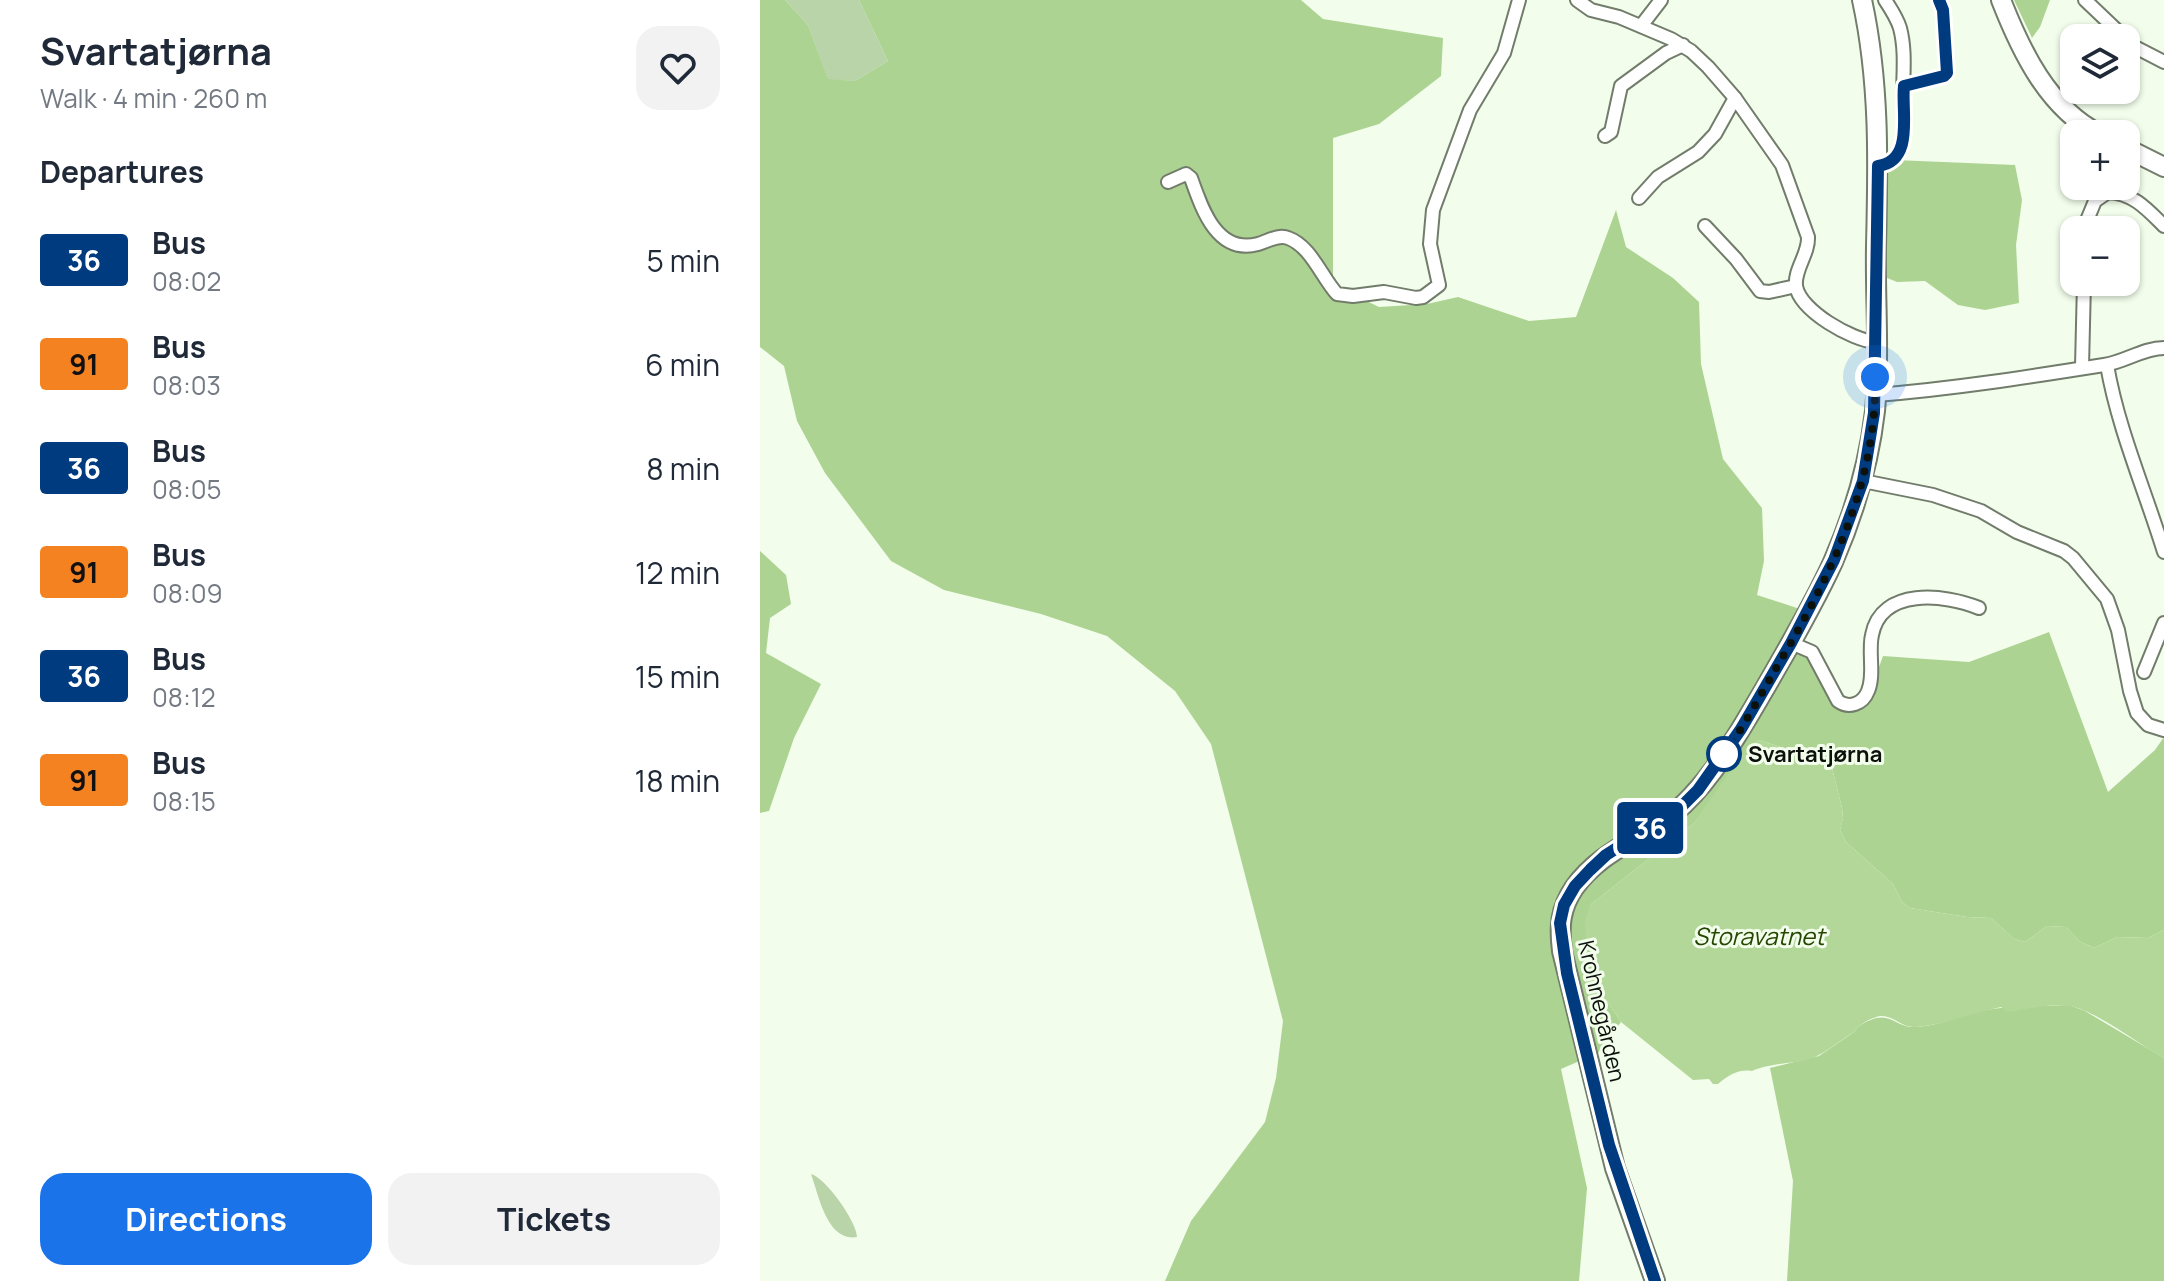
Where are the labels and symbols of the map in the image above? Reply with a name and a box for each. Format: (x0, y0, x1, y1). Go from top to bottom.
your location (1855, 357, 1895, 397)
marker: Svartatjørna (1707, 737, 1741, 771)
place label: Svartatjørna (1748, 739, 1882, 769)
line badge: 36 (1614, 802, 1686, 854)
water label: Storavatnet (1693, 919, 1827, 952)
street label: Krohnegården (1571, 937, 1633, 1085)

